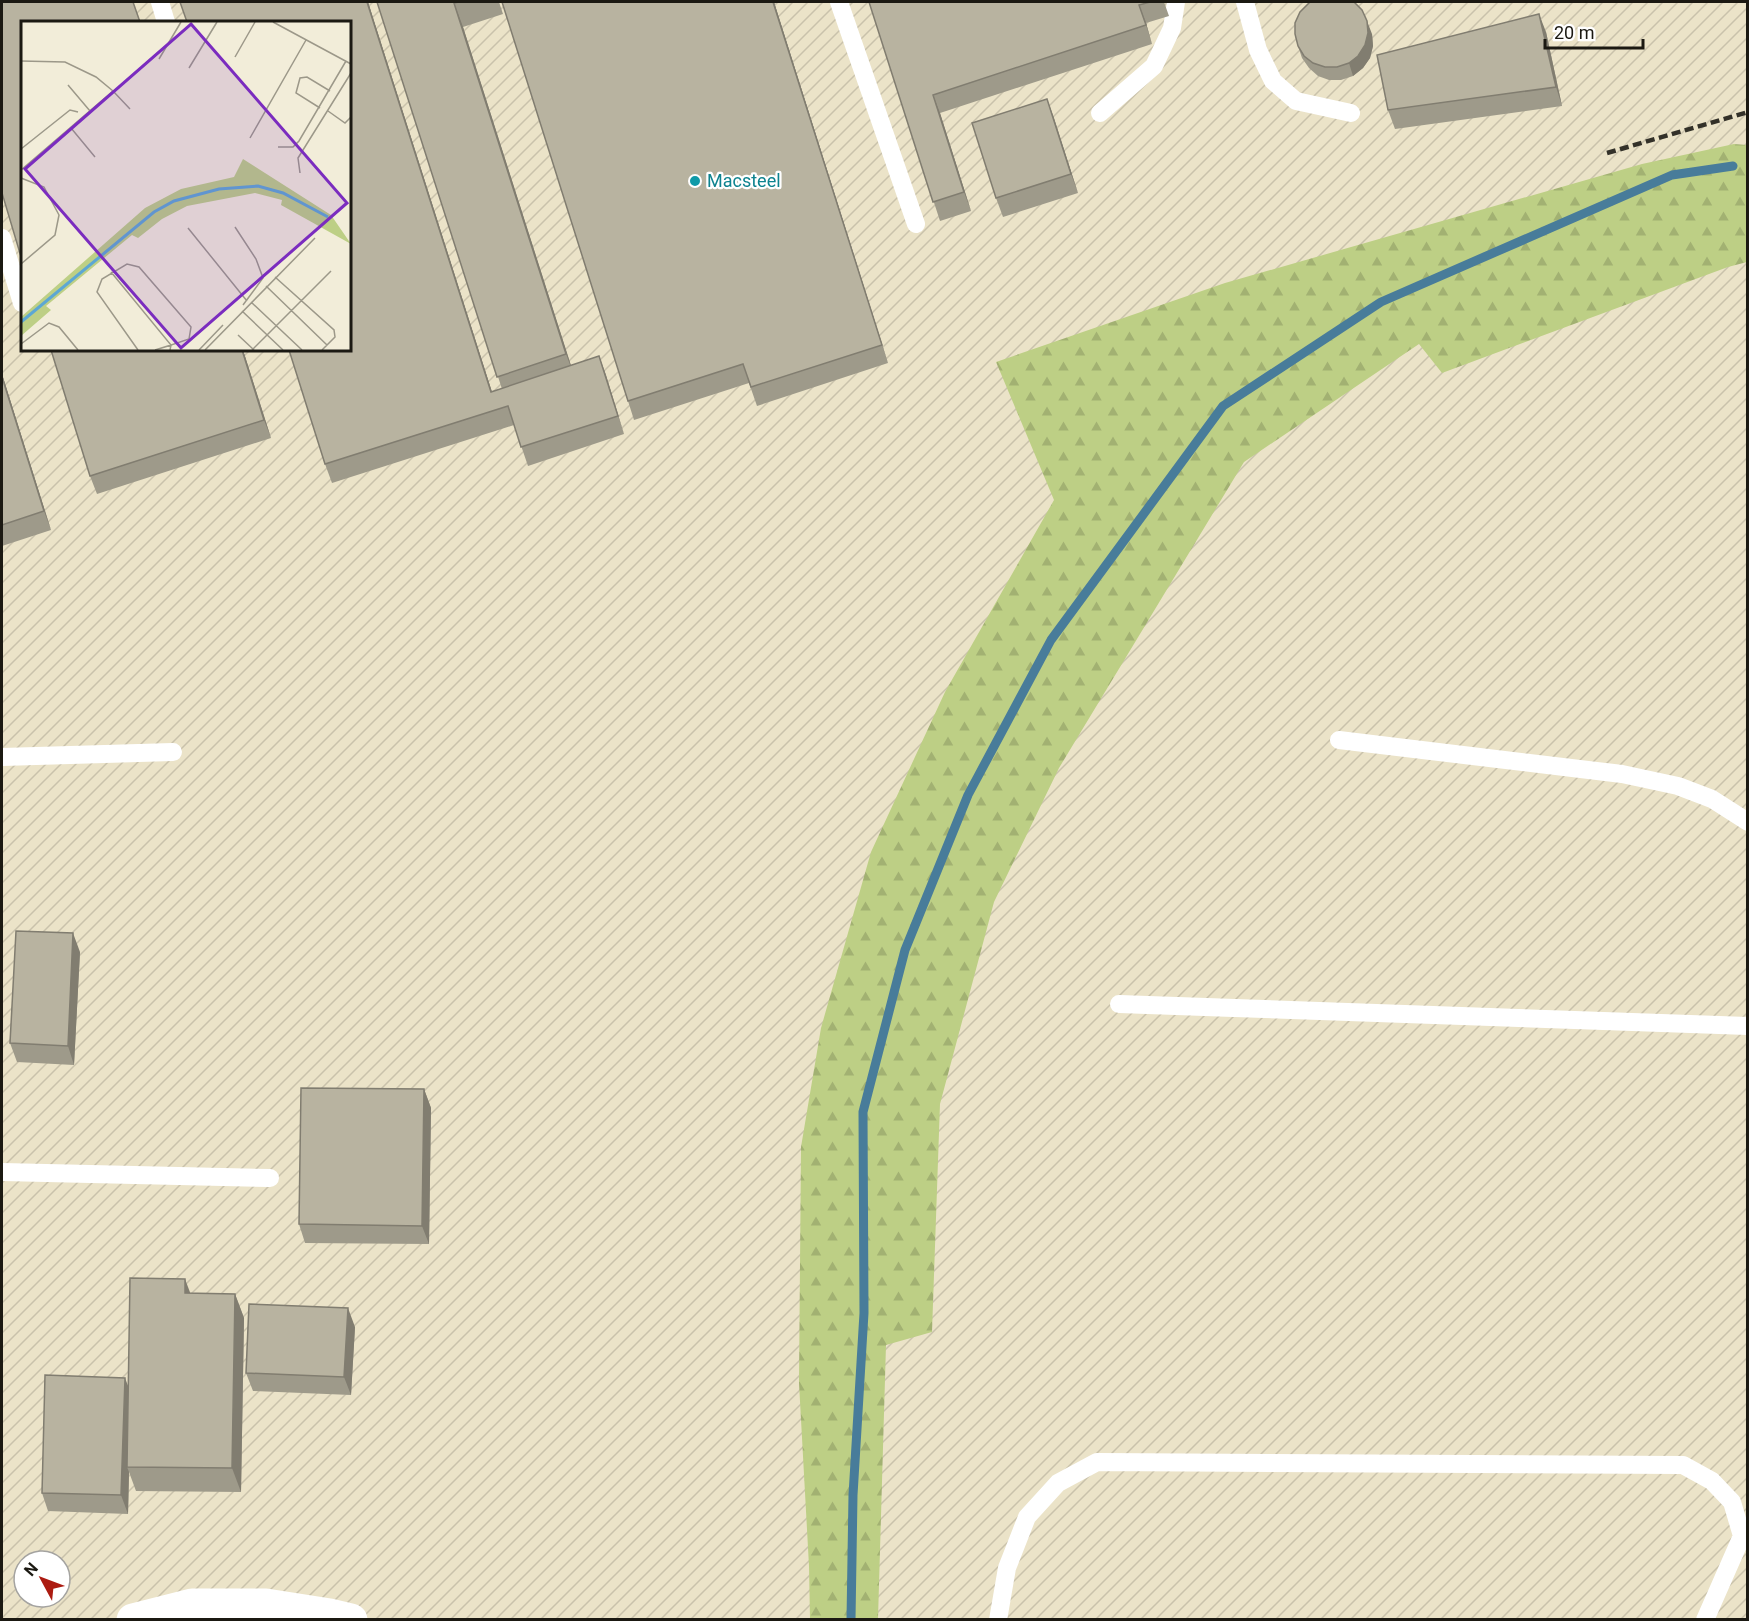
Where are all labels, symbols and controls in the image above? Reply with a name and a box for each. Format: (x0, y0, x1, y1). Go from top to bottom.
scale bar (1545, 12, 1642, 50)
inset map (21, 21, 351, 351)
text: 20 m (1554, 22, 1594, 43)
place label: Macsteel (707, 170, 781, 191)
marker: Macsteel (688, 174, 702, 188)
north arrow (12, 1549, 72, 1609)
text: N (20, 1559, 42, 1580)

